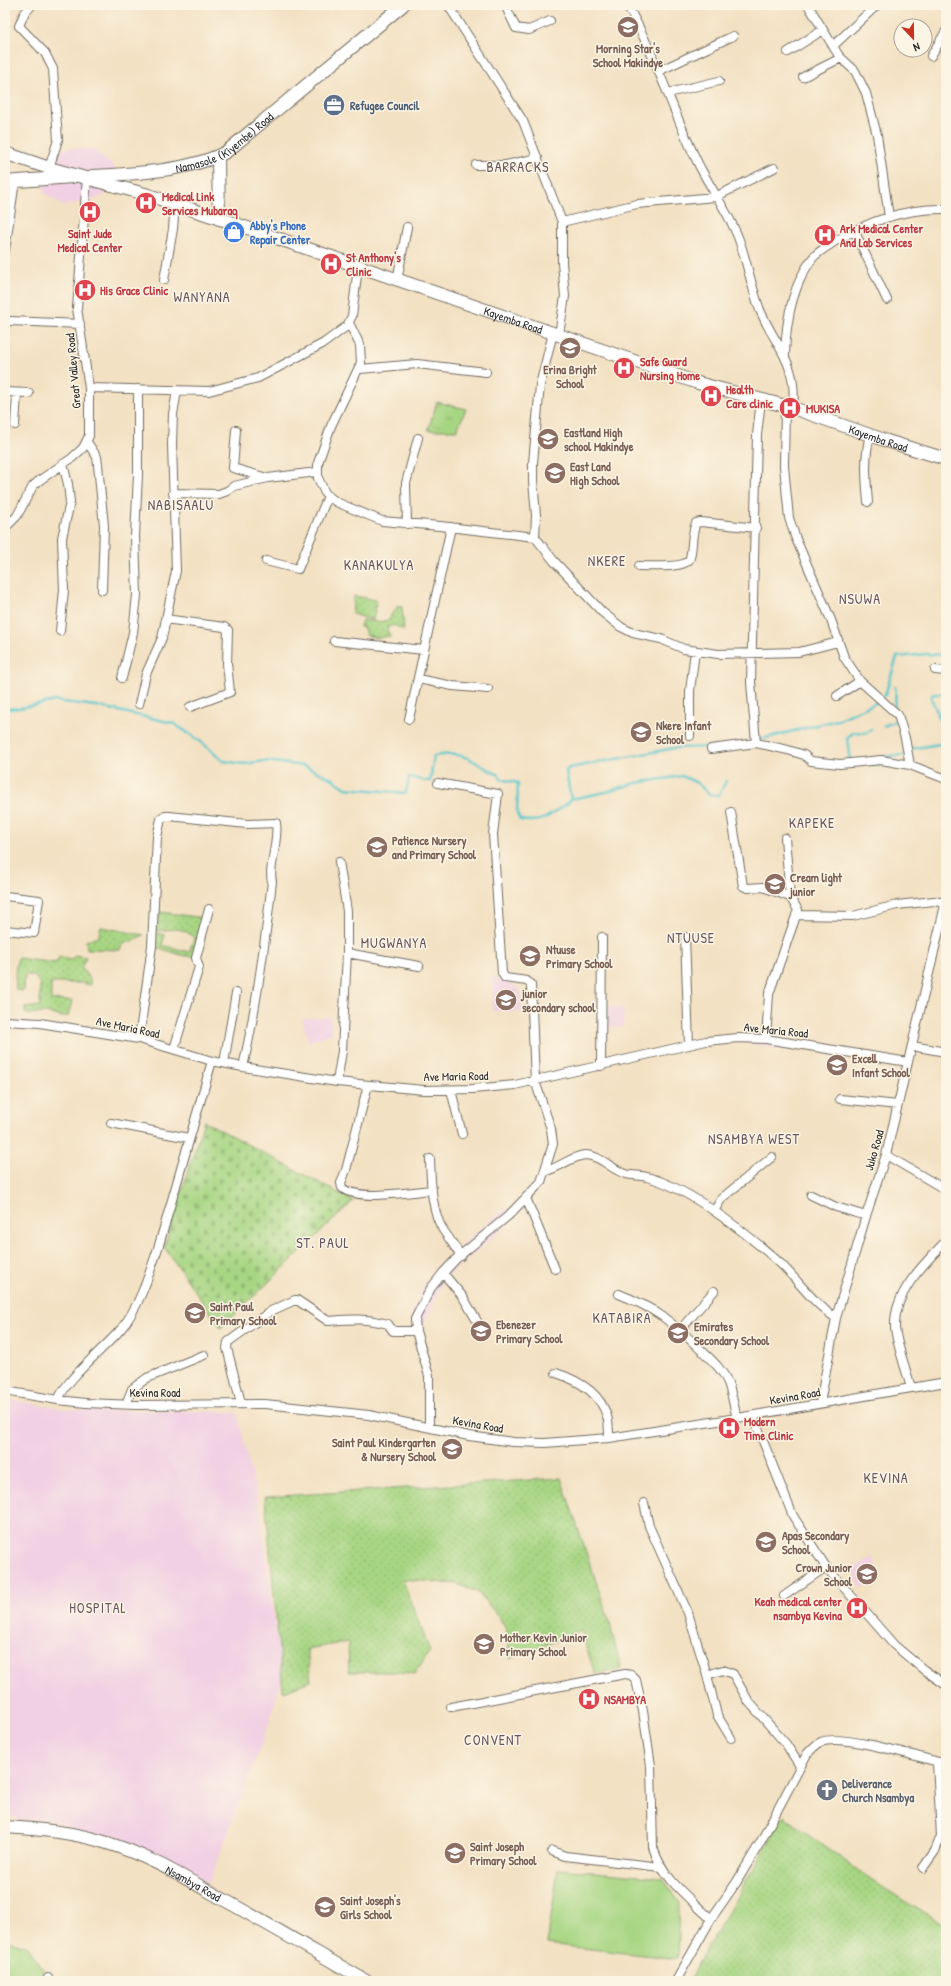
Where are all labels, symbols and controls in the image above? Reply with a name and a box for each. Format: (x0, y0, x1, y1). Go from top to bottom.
school or university icon: Morning Star's School Makindye (615, 14, 641, 40)
north arrow (893, 18, 933, 58)
place label: Morning Star's School Makindye (593, 40, 663, 72)
text: N (911, 40, 922, 55)
office icon: Refugee Council (321, 92, 347, 118)
place label: Refugee Council (350, 97, 420, 115)
street label: Namasole (Kiyembe) Road (174, 108, 277, 176)
district label: BARRACKS (487, 157, 549, 176)
place label: Medical Link Services Mubaraq (162, 188, 238, 220)
hospital icon: Medical Link Services Mubaraq (133, 190, 159, 216)
hospital icon: Saint Jude Medical Center (77, 199, 103, 225)
place label: Abby's Phone Repair Center (250, 217, 311, 249)
shop icon: Abby's Phone Repair Center (221, 219, 247, 245)
place label: Ark Medical Center And Lab Services (840, 220, 923, 251)
hospital icon: Ark Medical Center And Lab Services (812, 222, 838, 248)
place label: Saint Jude Medical Center (58, 225, 123, 256)
place label: St Anthony's Clinic (346, 249, 401, 280)
hospital icon: St Anthony's Clinic (318, 251, 344, 277)
hospital icon: His Grace Clinic (72, 277, 98, 303)
place label: His Grace Clinic (100, 282, 169, 299)
district label: WANYANA (173, 287, 231, 306)
street label: Kayemba Road (482, 301, 545, 338)
street label: Great Valley Road (61, 332, 85, 409)
school or university icon: Erina Bright School (557, 335, 583, 361)
place label: Safe Guard Nursing Home (640, 353, 700, 385)
hospital icon: Safe Guard Nursing Home (611, 355, 637, 381)
place label: Erina Bright School (543, 361, 598, 392)
place label: Health Care clinic (726, 381, 773, 412)
hospital icon: Health Care clinic (698, 383, 724, 409)
hospital icon: MUKISA (777, 395, 803, 421)
place label: MUKISA (806, 400, 840, 417)
street label: Kayemba Road (847, 420, 910, 455)
place label: Eastland High school Makindye (564, 424, 634, 456)
school or university icon: Eastland High school Makindye (535, 426, 561, 452)
place label: East Land High School (570, 458, 620, 490)
school or university icon: East Land High School (542, 460, 568, 486)
district label: NABISAALU (148, 495, 214, 514)
district label: NKERE (588, 551, 626, 570)
district label: KANAKULYA (344, 555, 414, 574)
district label: NSUWA (839, 589, 881, 608)
place label: Nkere Infant School (656, 717, 712, 748)
school or university icon: Nkere Infant School (628, 719, 654, 745)
district label: KAPEKE (789, 813, 835, 832)
place label: Patience Nursery and Primary School (392, 832, 477, 864)
school or university icon: Patience Nursery and Primary School (364, 834, 390, 860)
place label: Cream light junior (788, 869, 843, 900)
school or university icon: Cream light junior (762, 871, 788, 897)
district label: NTUUSE (667, 928, 715, 947)
district label: MUGWANYA (361, 933, 427, 952)
place label: Ntuuse Primary School (546, 941, 613, 973)
school or university icon: Ntuuse Primary School (517, 943, 543, 969)
place label: junior secondary school (520, 985, 596, 1017)
school or university icon: junior secondary school (493, 987, 519, 1013)
street label: Ave Maria Road (95, 1012, 162, 1042)
street label: Ave Maria Road (743, 1018, 809, 1042)
place label: Excell Infant School (852, 1050, 910, 1081)
school or university icon: Excell Infant School (824, 1052, 850, 1078)
street label: Ave Maria Road (424, 1067, 489, 1085)
street label: Juko Road (860, 1127, 888, 1172)
district label: NSAMBYA WEST (708, 1129, 800, 1148)
district label: ST. PAUL (296, 1233, 350, 1252)
place label: Saint Paul Primary School (210, 1298, 277, 1330)
school or university icon: Saint Paul Primary School (182, 1300, 208, 1326)
district label: KATABIRA (592, 1308, 652, 1327)
place label: Ebenezer Primary School (496, 1316, 563, 1348)
school or university icon: Ebenezer Primary School (468, 1318, 494, 1344)
place label: Emirates Secondary School (694, 1318, 770, 1350)
school or university icon: Emirates Secondary School (665, 1320, 691, 1346)
street label: Kevina Road (768, 1383, 822, 1409)
street label: Kevina Road (129, 1384, 181, 1401)
street label: Kevina Road (451, 1411, 505, 1437)
place label: Modern Time Clinic (743, 1413, 794, 1444)
hospital icon: Modern Time Clinic (716, 1415, 742, 1441)
place label: Saint Paul Kindergarten & Nursery School (332, 1434, 437, 1466)
school or university icon: Saint Paul Kindergarten & Nursery School (439, 1436, 465, 1462)
district label: KEVINA (864, 1468, 908, 1487)
place label: Apas Secondary School (782, 1527, 849, 1558)
school or university icon: Apas Secondary School (753, 1529, 779, 1555)
place label: Crown Junior School (795, 1559, 853, 1590)
school or university icon: Crown Junior School (854, 1561, 880, 1587)
place label: Keah medical center nsambya Kevina (754, 1593, 842, 1625)
hospital icon: Keah medical center nsambya Kevina (844, 1595, 870, 1621)
district label: HOSPITAL (69, 1598, 127, 1617)
place label: Mother Kevin Junior Primary School (500, 1629, 587, 1661)
school or university icon: Mother Kevin Junior Primary School (471, 1631, 497, 1657)
hospital icon: NSAMBYA (576, 1686, 602, 1712)
place label: NSAMBYA (604, 1691, 646, 1708)
district label: CONVENT (464, 1730, 522, 1749)
place label: Deliverance Church Nsambya (842, 1775, 914, 1807)
church icon: Deliverance Church Nsambya (814, 1777, 840, 1803)
place label: Saint Joseph Primary School (470, 1838, 537, 1870)
school or university icon: Saint Joseph Primary School (442, 1840, 468, 1866)
street label: Nsambya Road (163, 1861, 225, 1905)
place label: Saint Joseph's Girls School (340, 1892, 401, 1923)
school or university icon: Saint Joseph's Girls School (312, 1894, 338, 1920)

